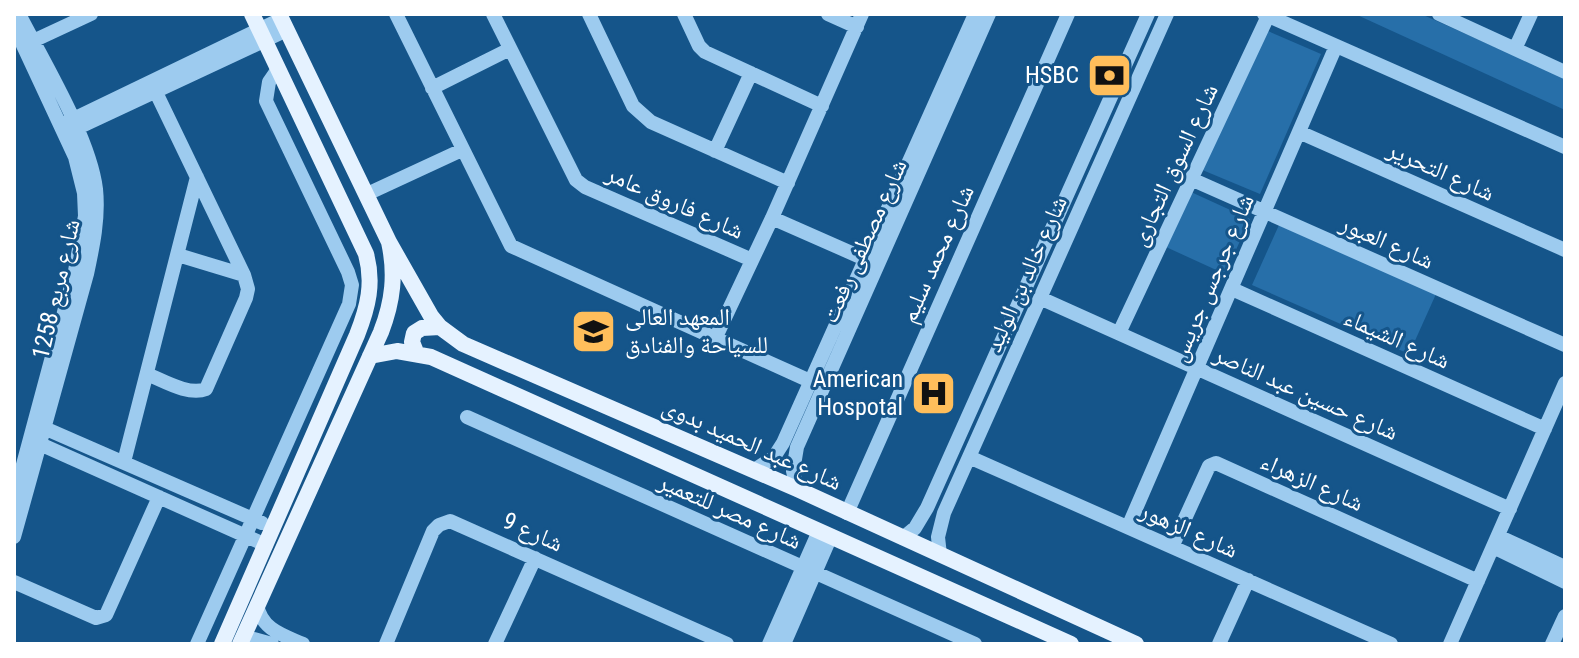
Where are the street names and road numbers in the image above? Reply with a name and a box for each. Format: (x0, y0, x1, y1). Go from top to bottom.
street label: شارع السوق التجارى (1124, 79, 1225, 251)
street label: شارع التحرير (1382, 135, 1499, 208)
street label: شارع مصطفى رفعت (815, 155, 913, 328)
street label: شارع فاروق عامر (601, 159, 748, 246)
street label: شارع محمد سليم (894, 181, 982, 328)
street label: شارع جرجس جريس (1164, 190, 1261, 366)
street label: شارع خالد بن الوليد (979, 192, 1074, 357)
street label: شارع العبور (1335, 209, 1438, 276)
street label: شارع مربع 1258 (26, 216, 87, 362)
street label: شارع الشيماء (1339, 303, 1454, 376)
street label: شارع حسين عبد الناصر (1208, 339, 1403, 447)
street label: شارع عبد الحميد بدوى (658, 392, 846, 497)
street label: شارع الزهراء (1256, 447, 1368, 518)
street label: شارع مصر للتعمير (653, 467, 806, 556)
street label: شارع الزهور (1134, 496, 1242, 565)
street label: شارع 9 (498, 506, 567, 559)

